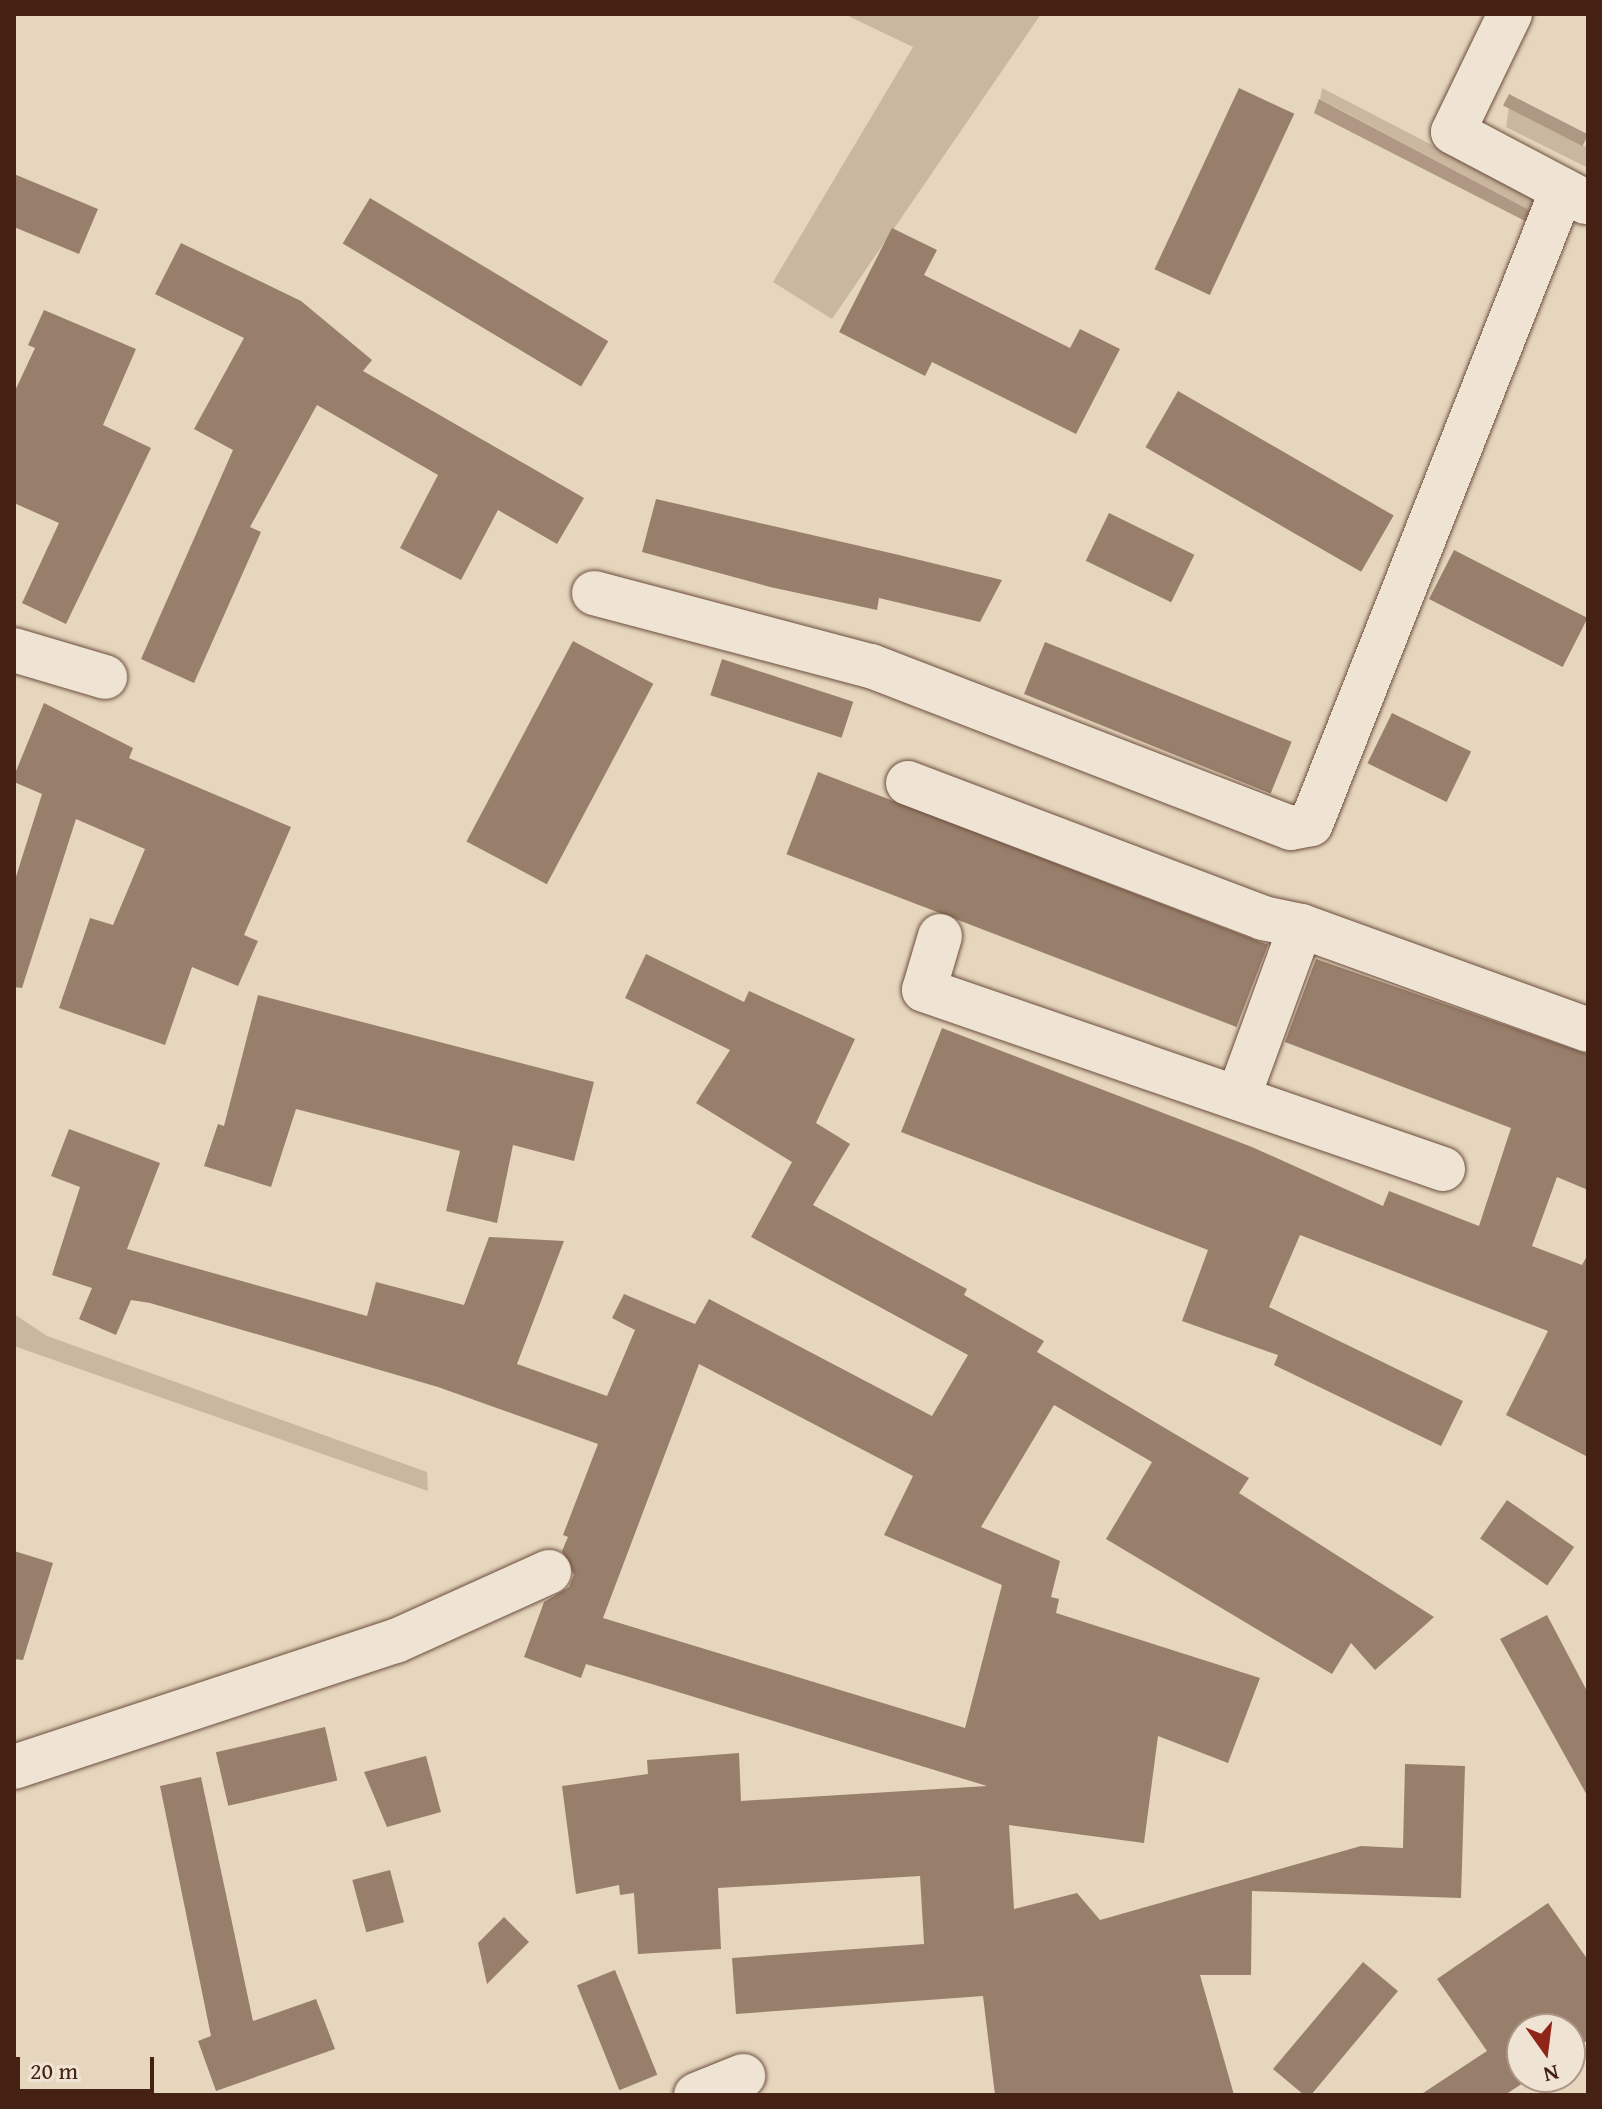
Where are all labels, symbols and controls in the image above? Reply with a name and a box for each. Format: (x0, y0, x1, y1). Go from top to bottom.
north arrow (1506, 2013, 1586, 2093)
scale bar (20, 2041, 158, 2091)
text: 20 m (30, 2053, 78, 2088)
text: N (1540, 2057, 1562, 2092)

